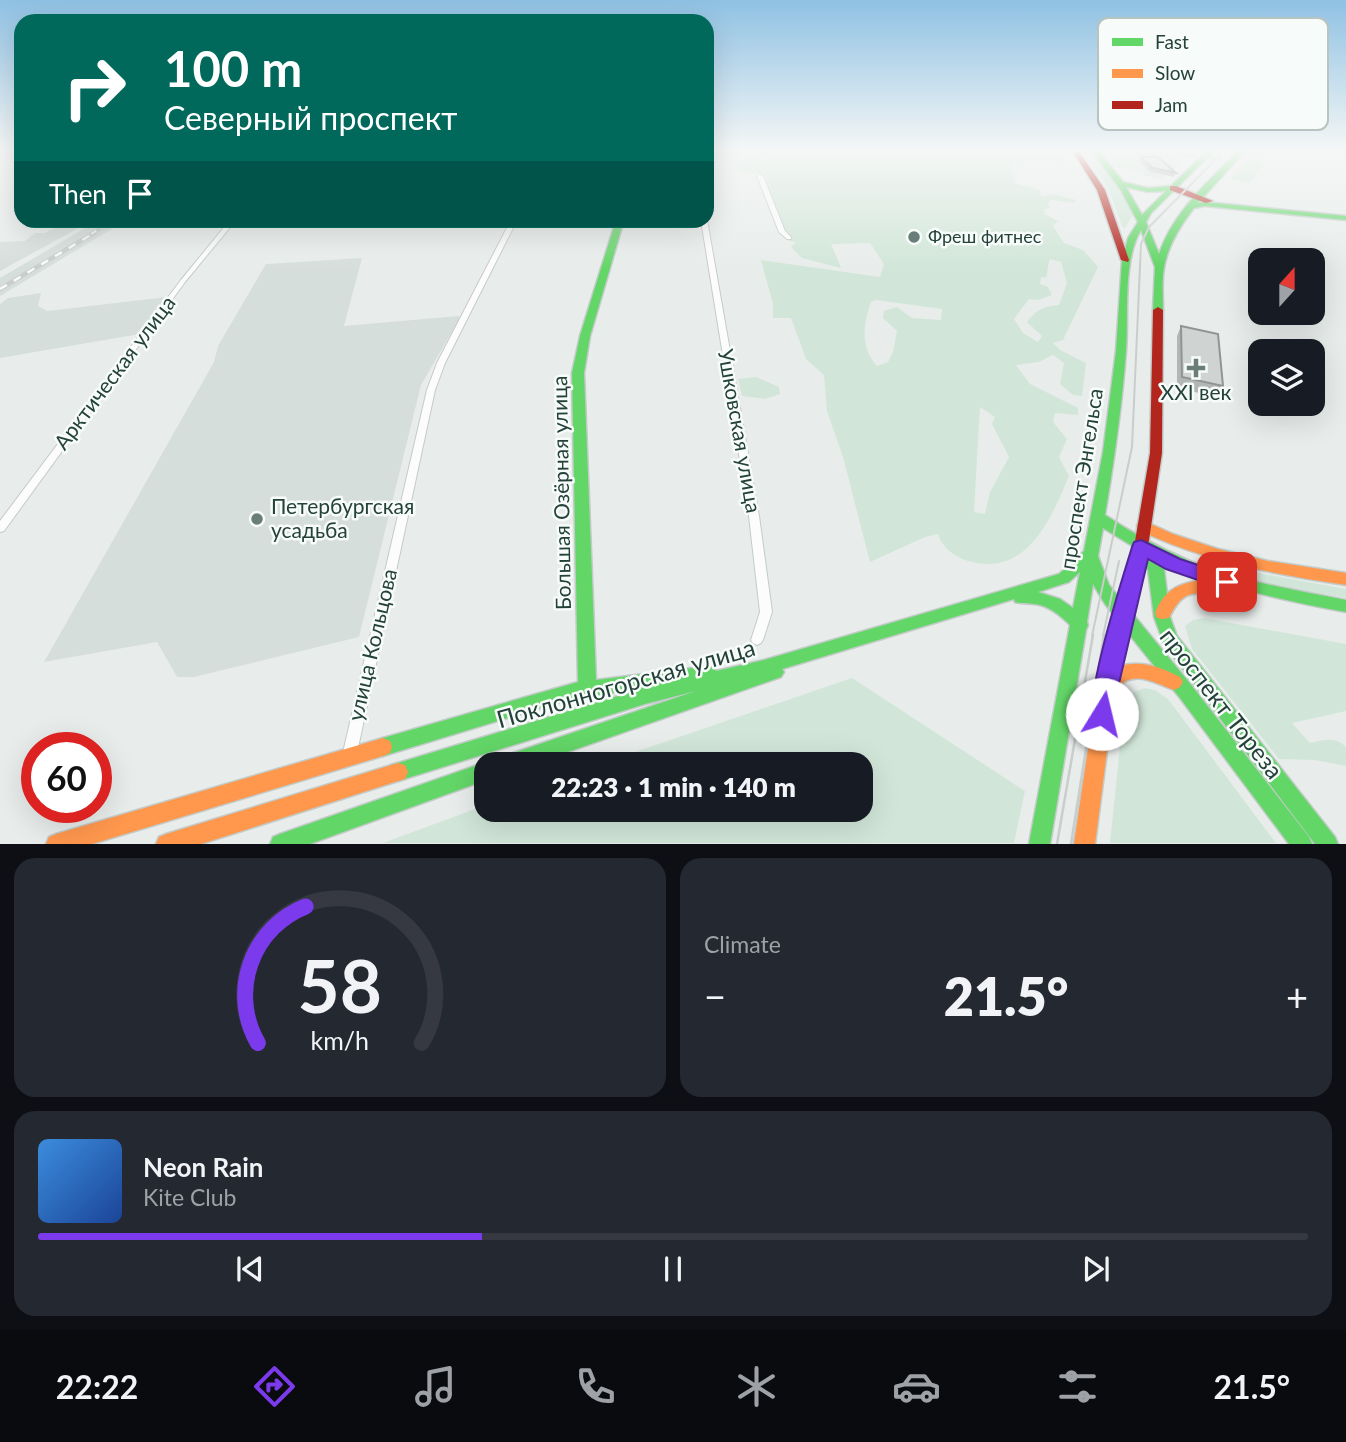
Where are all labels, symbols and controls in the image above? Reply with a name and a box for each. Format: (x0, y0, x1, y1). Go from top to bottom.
legend (1098, 18, 1328, 130)
text: Fast (1155, 30, 1189, 53)
text: 100 m (164, 39, 302, 97)
icon: right (49, 42, 140, 133)
text: Slow (1155, 61, 1195, 84)
text: Jam (1155, 93, 1188, 116)
text: Северный проспект (164, 98, 457, 137)
icon: arrive (121, 175, 159, 213)
text: Then (49, 178, 107, 210)
place label: Фреш фитнес (928, 225, 1042, 247)
marker: Фреш фитнес (906, 229, 922, 245)
north arrow (1248, 248, 1325, 326)
map controls (1248, 248, 1325, 416)
street label: Арктическая улица (48, 290, 180, 454)
button: layers (1248, 339, 1325, 416)
street label: Ушковская улица (714, 347, 767, 515)
marker: XXI век (1186, 358, 1206, 378)
street label: Большая Озёрная улица (546, 376, 575, 610)
place label: XXI век (1161, 379, 1232, 404)
street label: проспект Энгельса (1054, 386, 1107, 571)
place label: Петербургская усадьба (271, 493, 414, 542)
marker: Петербургская усадьба (249, 511, 265, 527)
pin (1197, 552, 1257, 612)
icon: arrive (1208, 563, 1246, 601)
street label: улица Кольцова (342, 566, 401, 723)
street label: проспект Тореза (1155, 622, 1290, 784)
street label: Поклонногорская улица (493, 632, 758, 733)
position arrow (1065, 677, 1139, 751)
speed limit sign: 60 (21, 732, 112, 823)
text: 22:23 · 1 min · 140 m (551, 771, 796, 803)
text: Climate (704, 930, 781, 958)
text: 58 (298, 942, 382, 1030)
text: 21.5° (944, 965, 1068, 1027)
text: − (704, 973, 726, 1019)
text: + (1286, 973, 1308, 1019)
text: km/h (311, 1025, 369, 1055)
text: Neon Rain (143, 1151, 263, 1183)
text: Kite Club (143, 1183, 236, 1211)
icon: previous (231, 1250, 269, 1288)
icon: pause (654, 1250, 692, 1288)
icon: next (1077, 1250, 1115, 1288)
icon: directions (250, 1362, 299, 1411)
icon: music (411, 1362, 460, 1411)
icon: phone (571, 1362, 620, 1411)
icon: climate (732, 1362, 781, 1411)
icon: car (892, 1362, 941, 1411)
icon: filters (1053, 1362, 1102, 1411)
text: 22:22 (56, 1367, 138, 1406)
text: 21.5° (1214, 1367, 1290, 1406)

